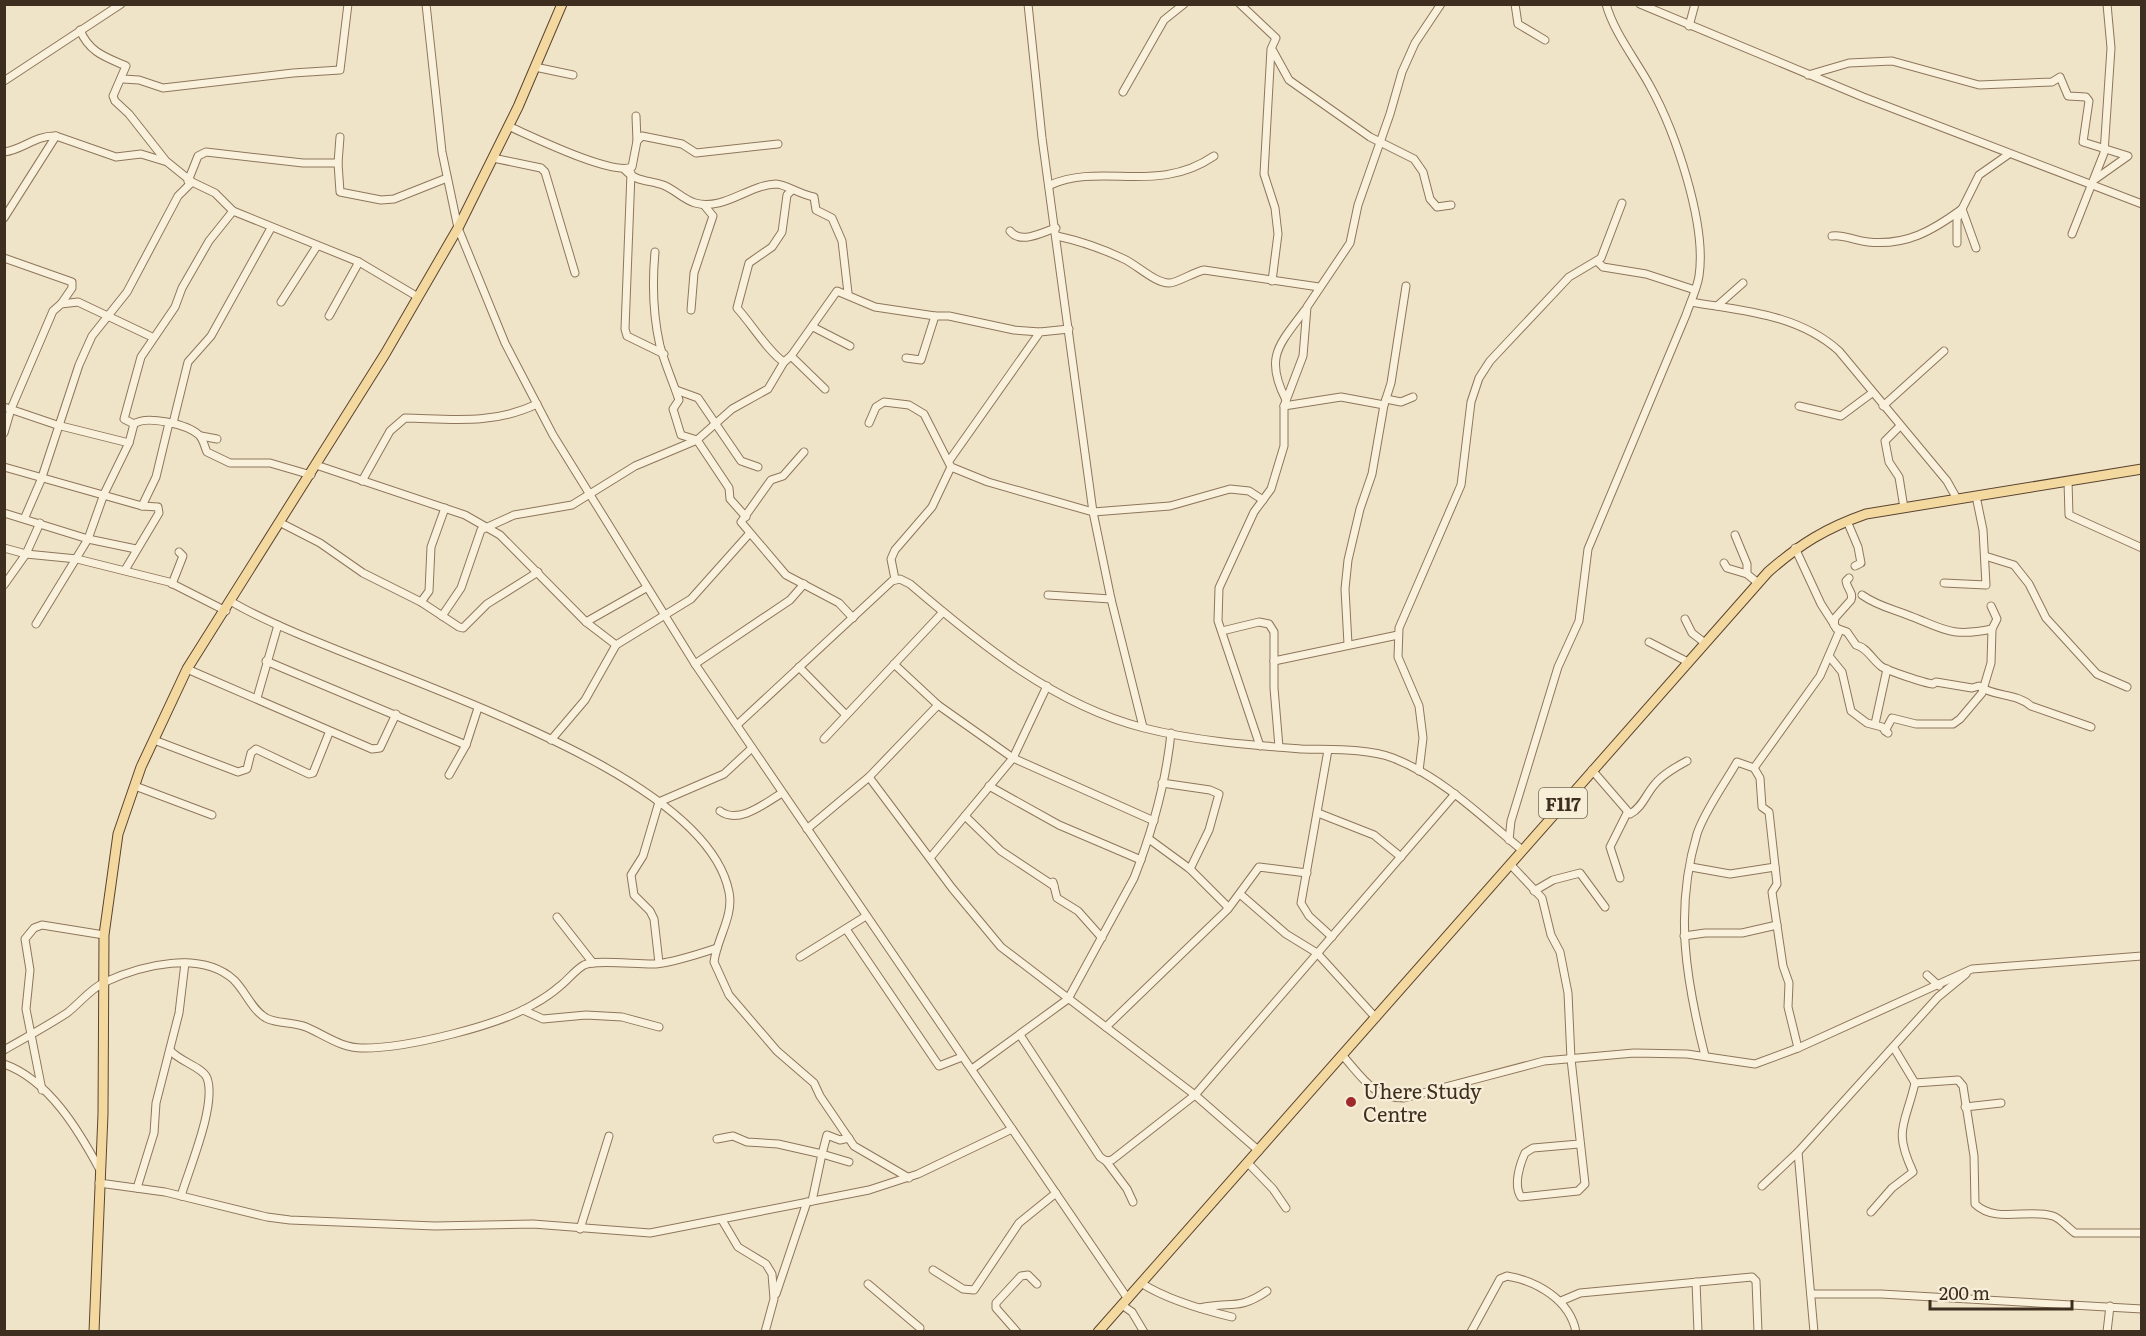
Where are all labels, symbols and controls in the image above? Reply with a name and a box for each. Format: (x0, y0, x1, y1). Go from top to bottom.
road number: F117 (1539, 788, 1587, 818)
place label: Uhere Study Centre (1363, 1075, 1482, 1128)
marker: Uhere Study Centre (1344, 1095, 1358, 1109)
scale bar (1930, 1273, 2072, 1311)
text: 200 m (1939, 1279, 1990, 1306)

